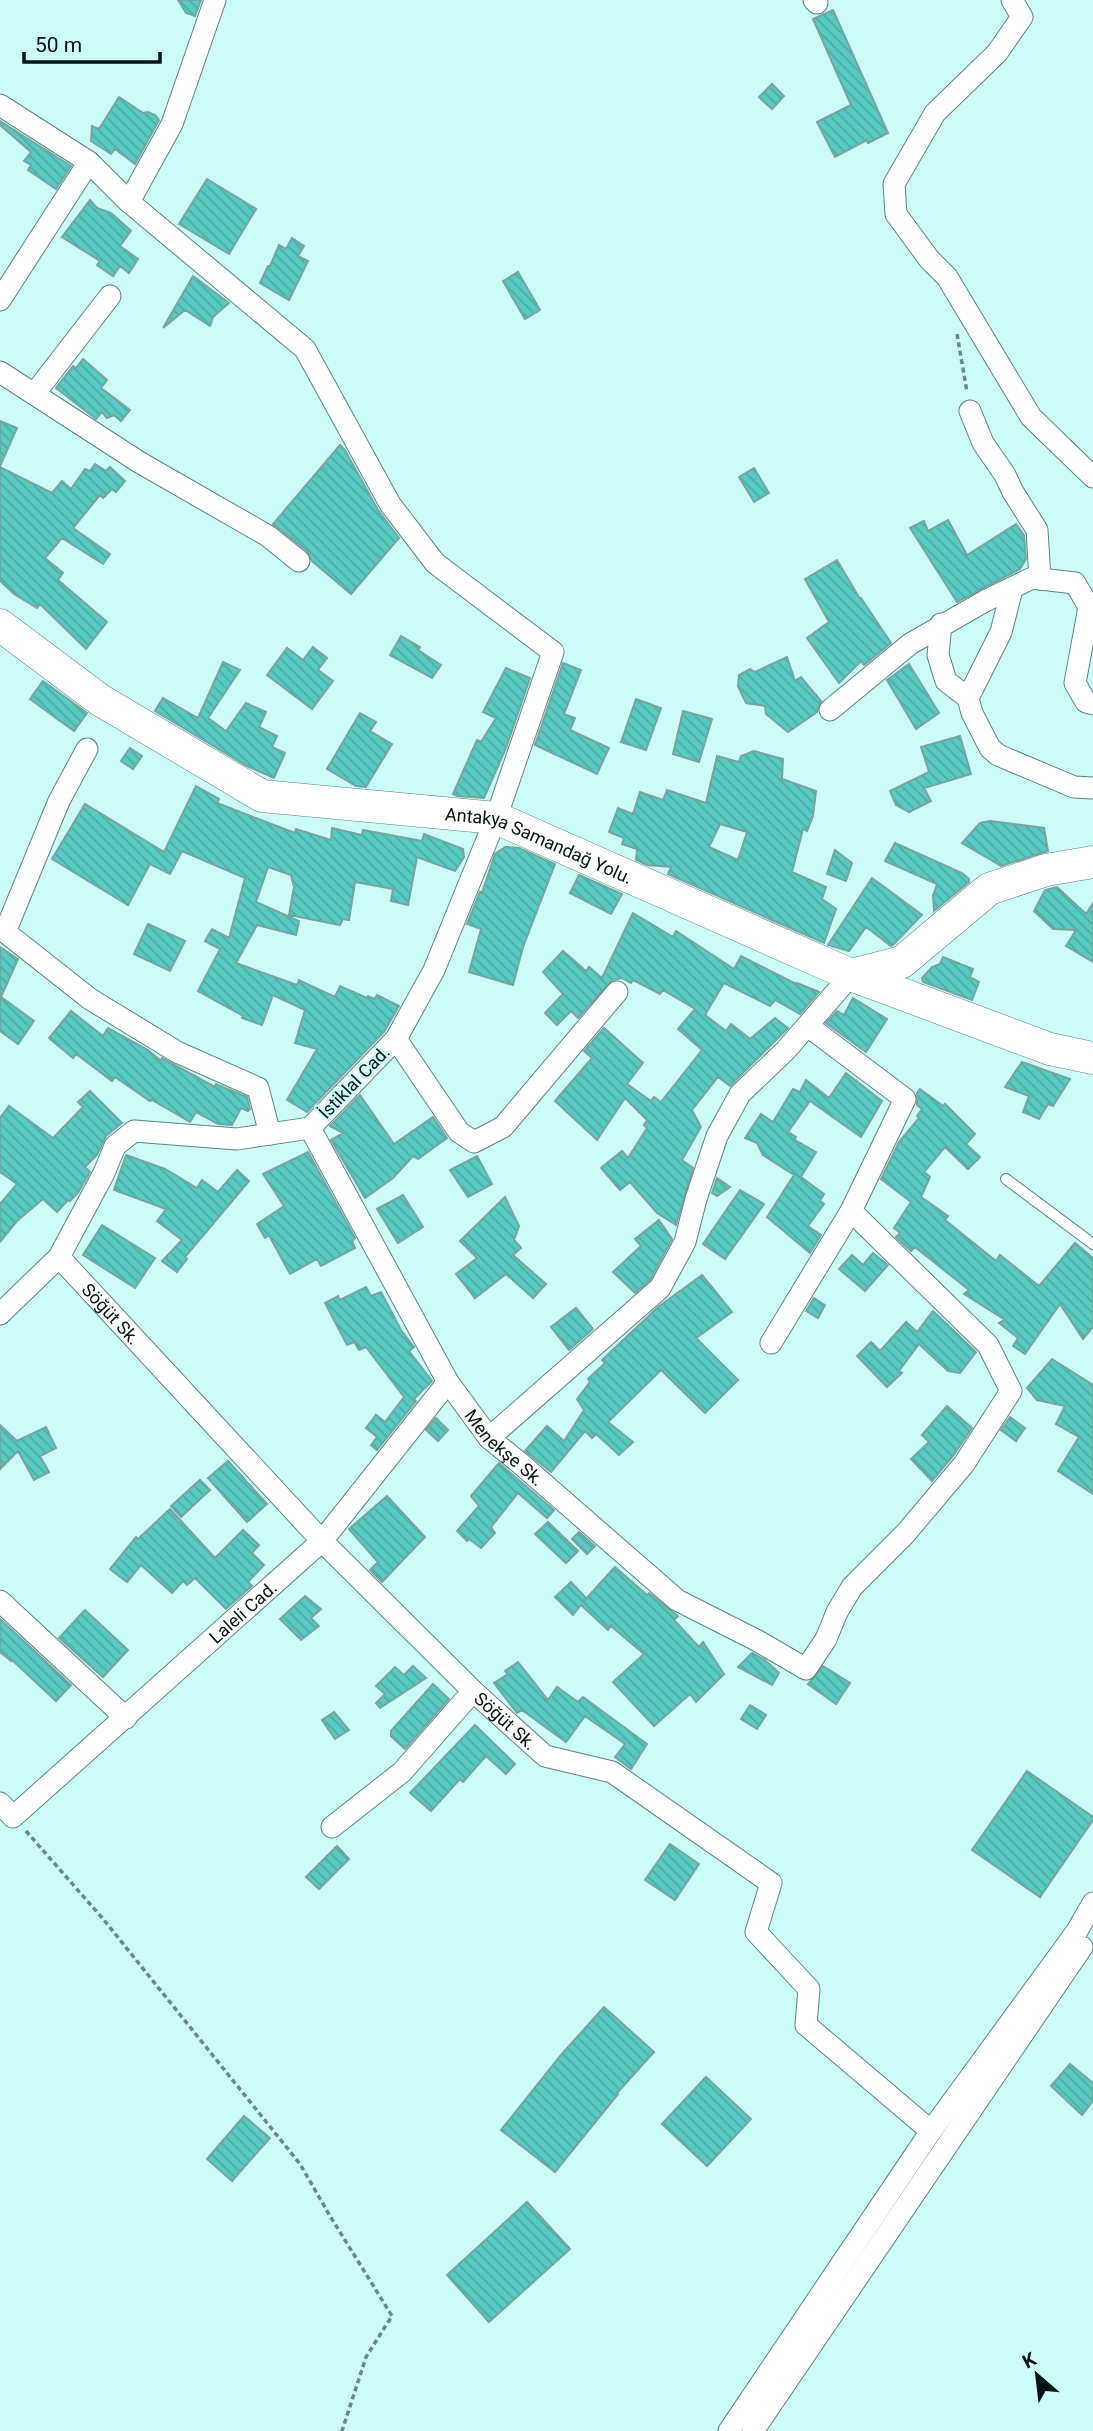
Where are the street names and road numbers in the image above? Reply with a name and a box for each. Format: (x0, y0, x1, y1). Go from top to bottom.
street label: Antakya Samandağ Yolu. (444, 803, 636, 888)
street label: İstiklal Cad. (314, 1041, 394, 1123)
street label: Söğüt Sk. (78, 1279, 145, 1348)
street label: Menekşe Sk. (461, 1405, 548, 1490)
street label: Laleli Cad. (205, 1576, 281, 1647)
street label: Söğüt Sk. (471, 1687, 541, 1754)

